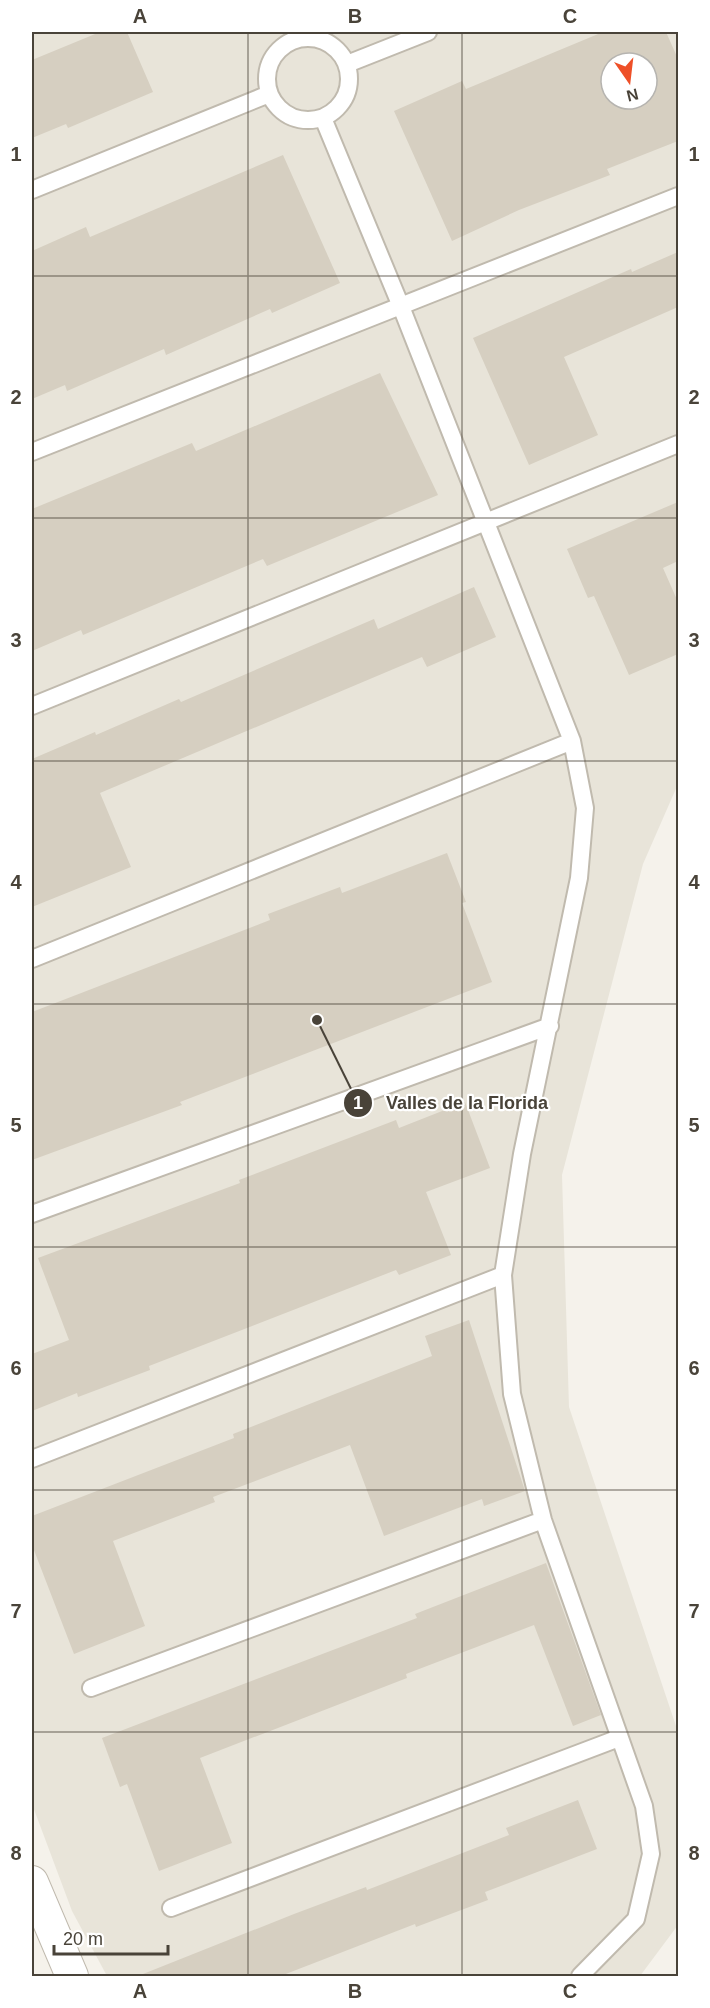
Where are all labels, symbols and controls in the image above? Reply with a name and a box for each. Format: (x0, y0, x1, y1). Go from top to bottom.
text: A (133, 5, 147, 27)
text: B (348, 5, 362, 27)
text: C (563, 5, 577, 27)
north arrow (599, 51, 659, 111)
text: N (625, 85, 640, 105)
text: 1 (10, 143, 22, 165)
text: 1 (688, 143, 700, 165)
text: 2 (10, 386, 22, 408)
text: 2 (688, 386, 700, 408)
text: 3 (10, 629, 22, 651)
text: 3 (688, 629, 700, 651)
text: 4 (10, 871, 22, 893)
text: 4 (688, 871, 700, 893)
callout: Valles de la Florida (343, 1085, 560, 1121)
text: 1 (353, 1093, 363, 1113)
text: Valles de la Florida (386, 1093, 549, 1113)
text: 5 (10, 1114, 22, 1136)
text: 5 (688, 1114, 700, 1136)
text: 6 (10, 1357, 22, 1379)
text: 6 (688, 1357, 700, 1379)
text: 7 (10, 1600, 22, 1622)
text: 7 (688, 1600, 700, 1622)
text: 8 (10, 1842, 22, 1864)
text: 8 (688, 1842, 700, 1864)
scale bar (54, 1918, 168, 1956)
text: 20 m (63, 1929, 103, 1949)
text: A (133, 1980, 147, 2002)
text: B (348, 1980, 362, 2002)
text: C (563, 1980, 577, 2002)

